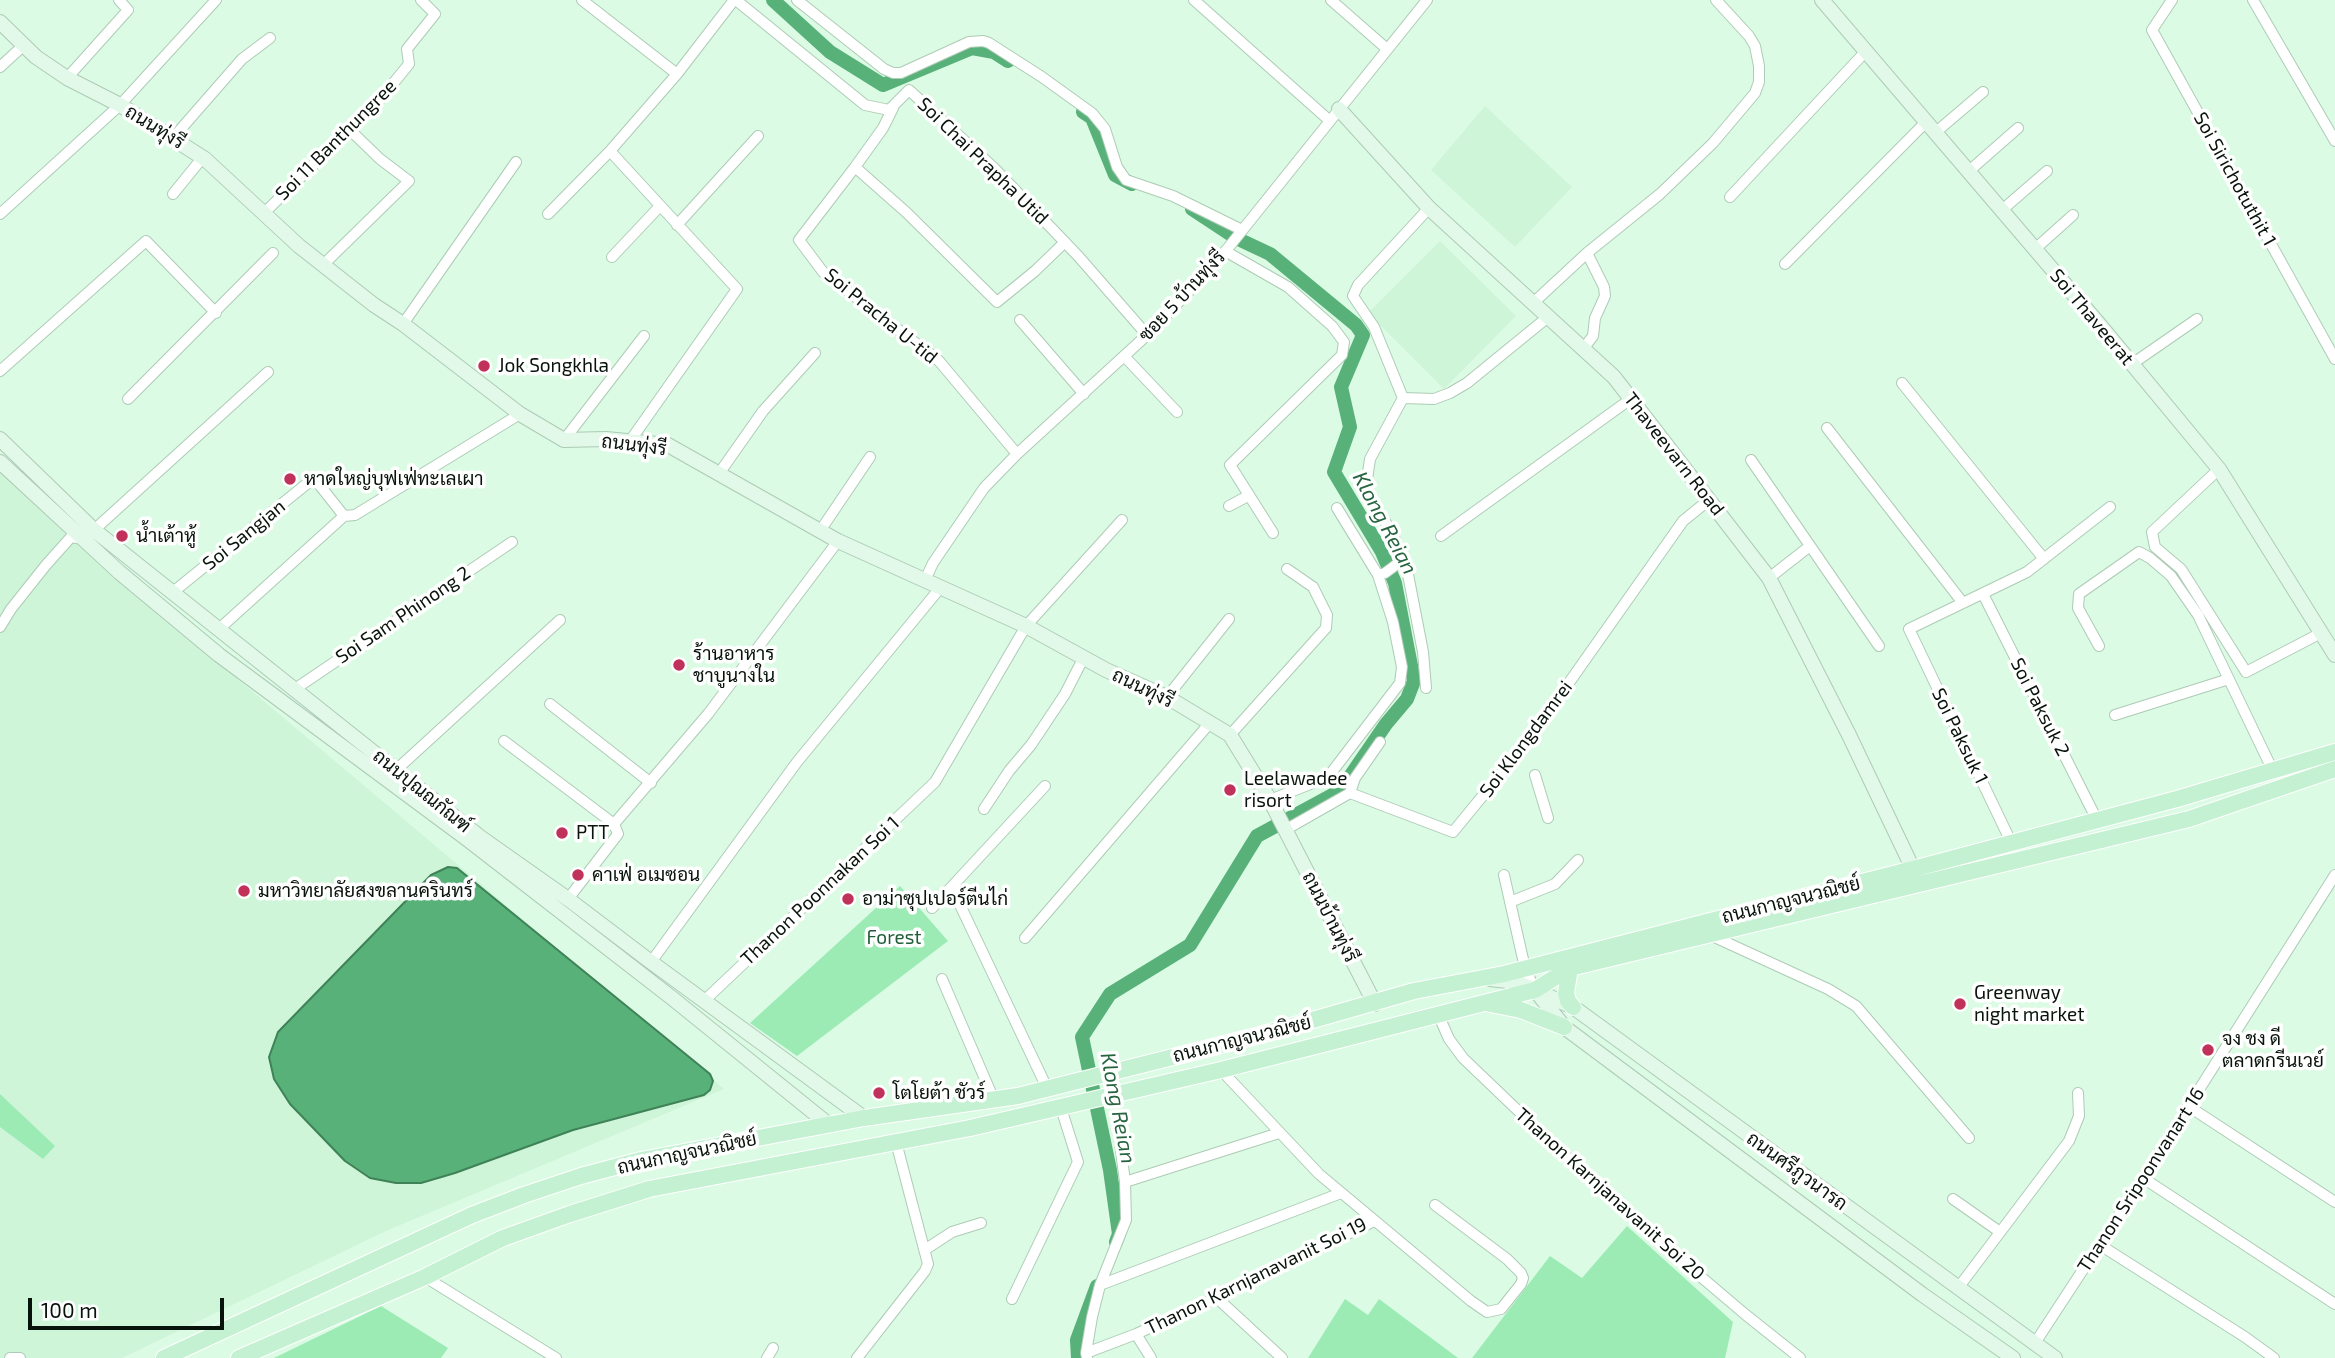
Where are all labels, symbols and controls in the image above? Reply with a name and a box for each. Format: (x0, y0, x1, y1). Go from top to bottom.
street label: Soi 11 Banthungree (271, 75, 401, 205)
street label: Soi Chai Prapha Utid (913, 93, 1053, 229)
street label: ถนนทุ่งรี (121, 100, 189, 154)
street label: Soi Sirichotuthit 1 (2189, 108, 2281, 250)
street label: ซอย 5 บ้านทุ่งรี (1134, 246, 1230, 346)
street label: Soi Pracha U-tid (820, 264, 942, 368)
street label: Soi Thaveerat (2045, 264, 2139, 370)
place label: Jok Songkhla (498, 355, 609, 377)
marker: Jok Songkhla (476, 358, 492, 374)
street label: Thaveevarn Road (1619, 388, 1729, 520)
street label: ถนนทุ่งรี (600, 430, 668, 460)
water label: Klong Reian (1347, 467, 1423, 579)
place label: หาดใหญ่บุฟเฟ่ทะเลเผา (304, 468, 484, 490)
marker: หาดใหญ่บุฟเฟ่ทะเลเผา (282, 471, 298, 487)
street label: Soi Sangjan (198, 495, 290, 575)
place label: น้ำเต้าหู้ (136, 525, 196, 547)
marker: น้ำเต้าหู้ (114, 528, 130, 544)
street label: Soi Sam Phinong 2 (331, 561, 475, 669)
place label: ร้านอาหาร ชาบูนางใน (693, 643, 775, 687)
street label: Soi Paksuk 2 (2006, 654, 2074, 760)
marker: ร้านอาหาร ชาบูนางใน (671, 657, 687, 673)
street label: ถนนทุ่งรี (1109, 663, 1177, 713)
street label: Soi Klongdamrei (1475, 676, 1577, 802)
street label: Soi Paksuk 1 (1927, 684, 1993, 788)
street label: ถนนปุณณกัณฑ์ (368, 745, 476, 837)
place label: Leelawadee risort (1244, 768, 1348, 812)
marker: Leelawadee risort (1222, 782, 1238, 798)
street label: Thanon Poonnakan Soi 1 (736, 812, 904, 970)
place label: PTT (576, 822, 609, 844)
marker: PTT (554, 825, 570, 841)
place label: คาเฟ่ อเมซอน (592, 864, 700, 886)
marker: คาเฟ่ อเมซอน (570, 867, 586, 883)
street label: ถนนบ้านทุ่งรี (1297, 868, 1363, 966)
street label: ถนนกาญจนวณิชย์ (1719, 872, 1863, 928)
place label: มหาวิทยาลัยสงขลานครินทร์ (258, 880, 473, 902)
marker: มหาวิทยาลัยสงขลานครินทร์ (236, 883, 252, 899)
place label: อาม่าซุปเปอร์ตีนไก่ (862, 888, 1008, 910)
marker: อาม่าซุปเปอร์ตีนไก่ (840, 891, 856, 907)
park label: Forest (866, 927, 922, 949)
place label: Greenway night market (1974, 982, 2084, 1026)
marker: Greenway night market (1952, 996, 1968, 1012)
street label: ถนนกาญจนวณิชย์ (1170, 1011, 1314, 1067)
place label: จง ชง ดี ตลาดกรีนเวย์ (2222, 1028, 2324, 1072)
marker: จง ชง ดี ตลาดกรีนเวย์ (2200, 1042, 2216, 1058)
water label: Klong Reian (1095, 1050, 1141, 1166)
place label: โตโยต้า ชัวร์ (893, 1082, 985, 1104)
street label: Thanon Sripoonvanart 16 (2073, 1083, 2209, 1277)
marker: โตโยต้า ชัวร์ (871, 1085, 887, 1101)
street label: Thanon Karnjanavanit Soi 20 (1511, 1103, 1709, 1285)
street label: ถนนกาญจนวณิชย์ (615, 1127, 759, 1179)
street label: ถนนศรีภูวนารถ (1742, 1127, 1852, 1215)
street label: Thanon Karnjanavanit Soi 19 (1142, 1212, 1370, 1340)
scale bar (32, 1284, 228, 1328)
text: 100 m (41, 1297, 98, 1322)

